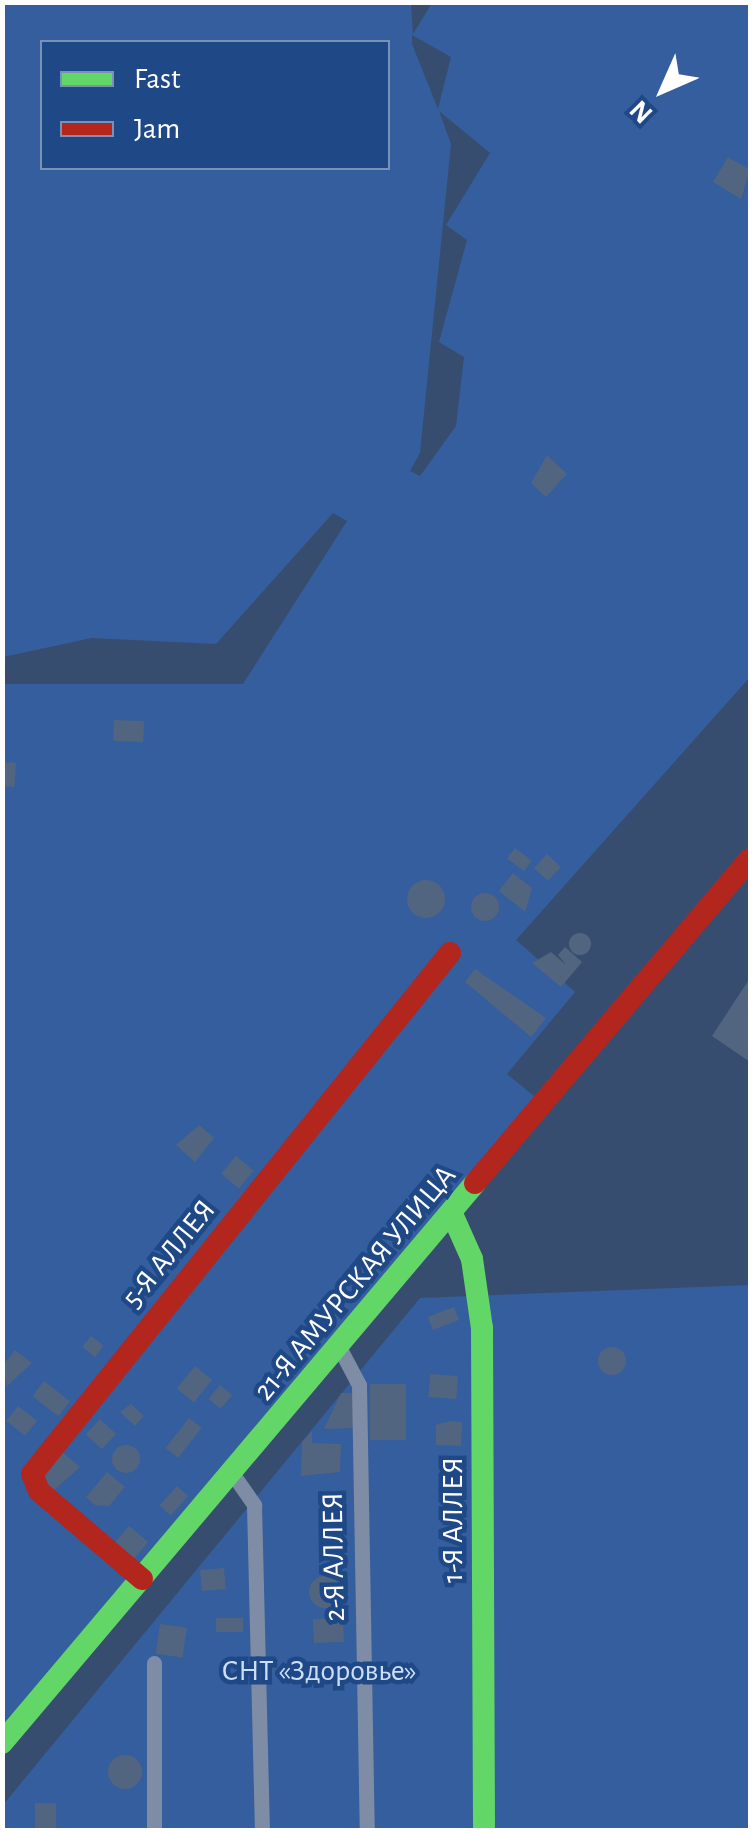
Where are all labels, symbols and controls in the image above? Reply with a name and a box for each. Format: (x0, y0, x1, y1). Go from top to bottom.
legend (40, 40, 390, 170)
north arrow (613, 40, 713, 140)
text: Fast (134, 64, 181, 94)
text: N (625, 94, 659, 128)
text: Jam (134, 114, 180, 144)
street label: 21-Я АМУРСКАЯ УЛИЦА (246, 1158, 464, 1408)
street label: 5-Я АЛЛЕЯ (115, 1193, 223, 1315)
street label: 1-Я АЛЛЕЯ (435, 1457, 471, 1583)
street label: 2-Я АЛЛЕЯ (315, 1492, 353, 1622)
park label: СНТ «Здоровье» (221, 1653, 417, 1689)

